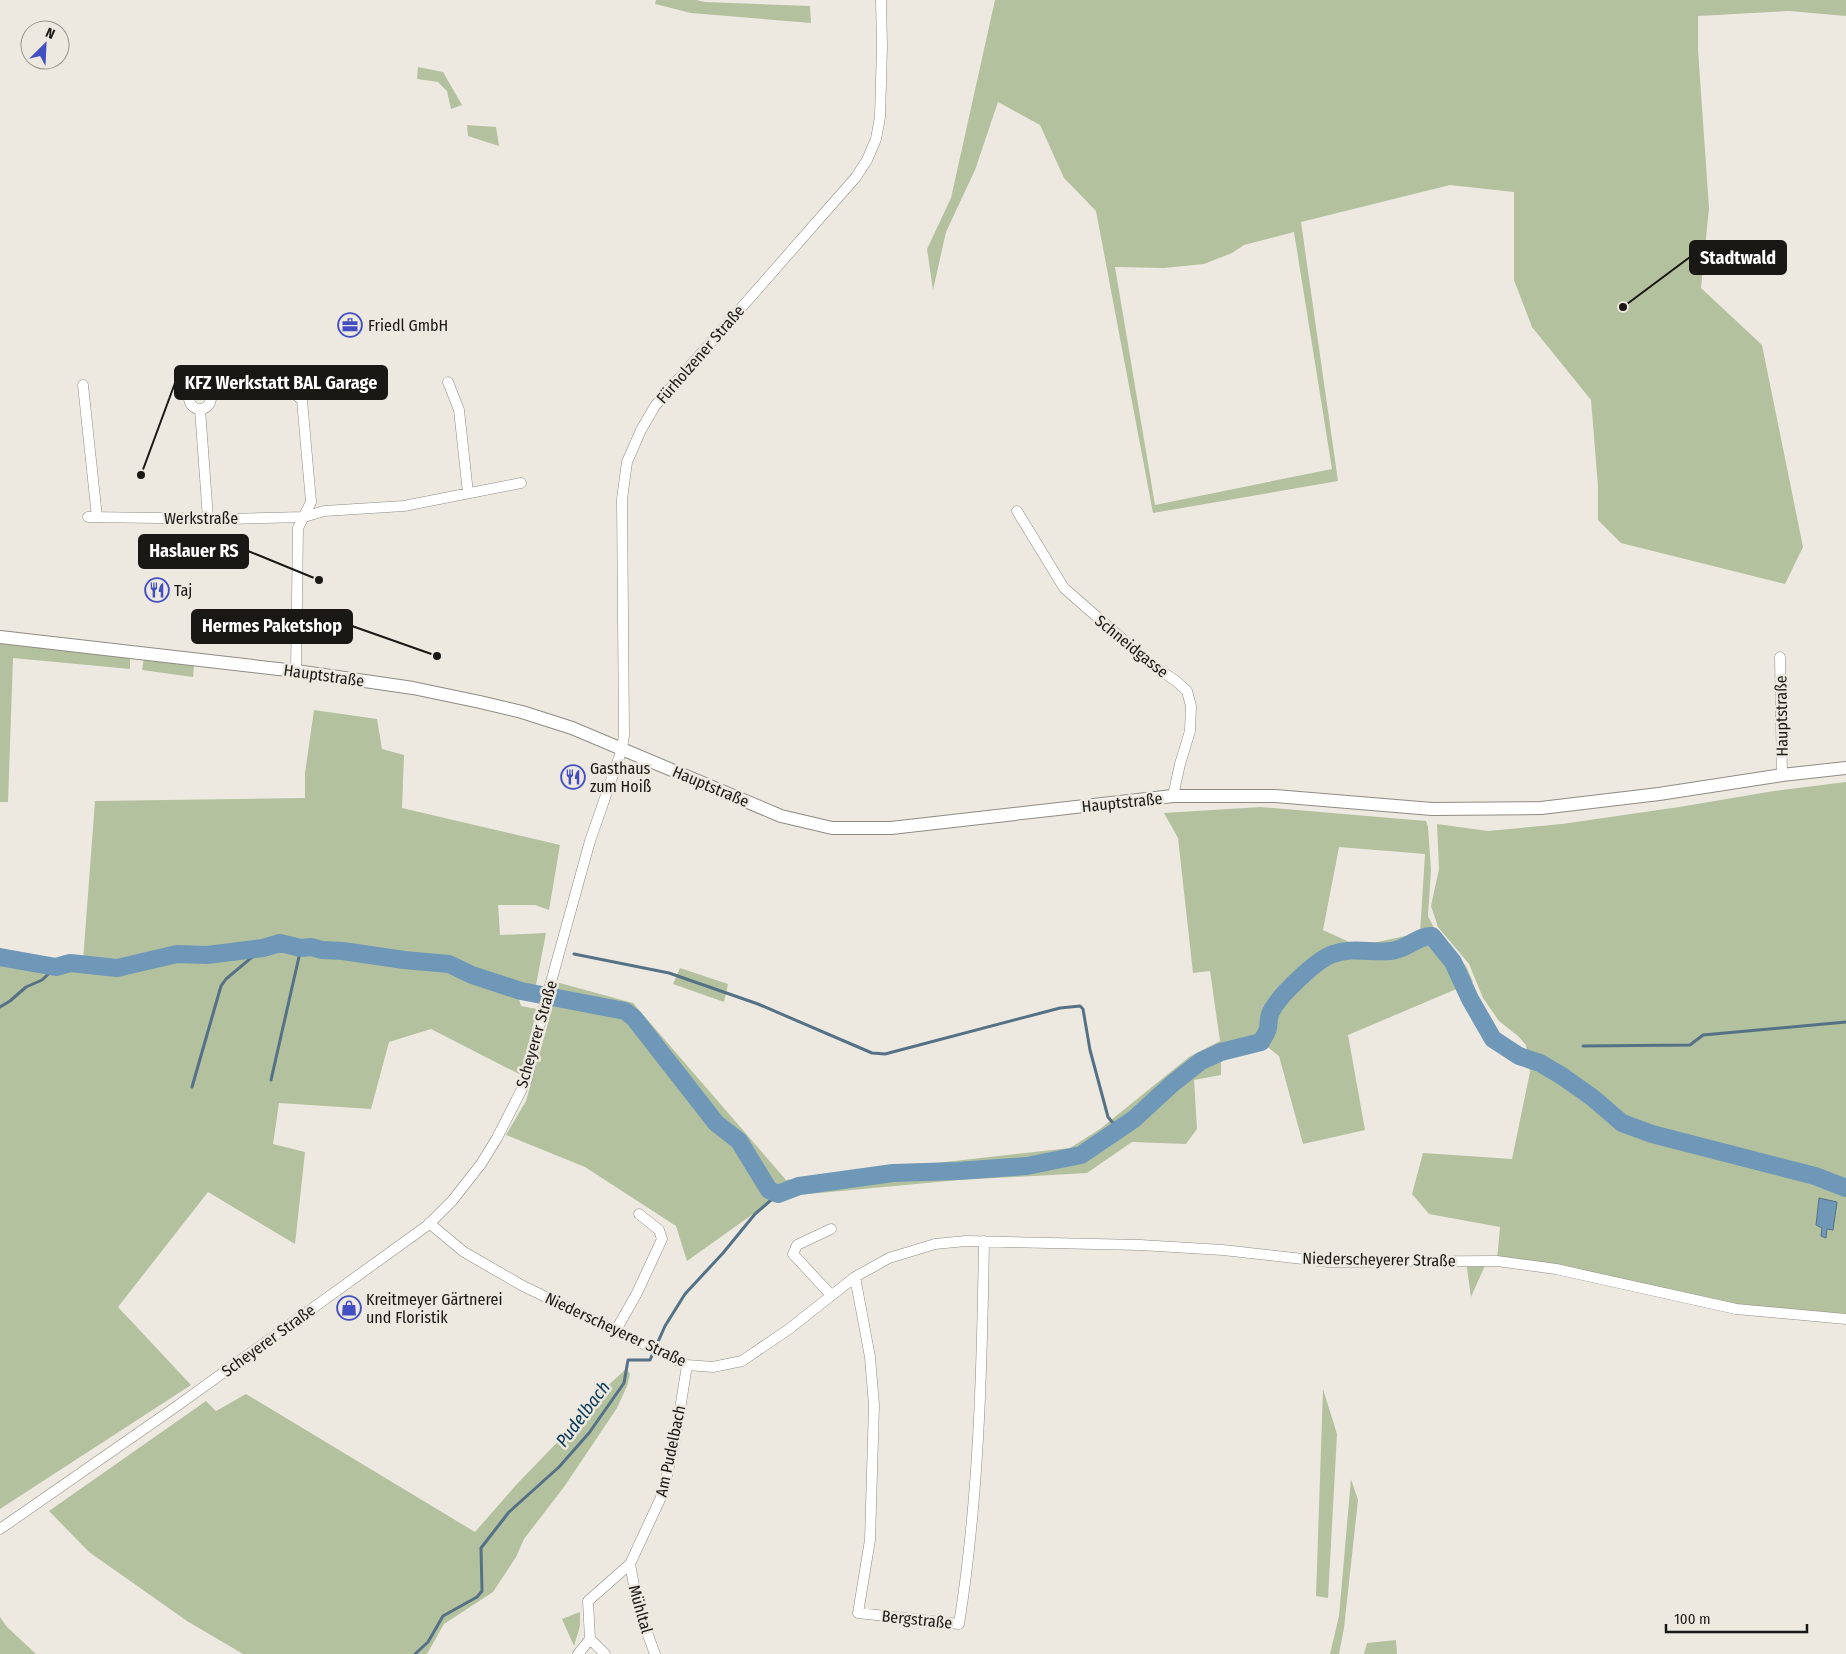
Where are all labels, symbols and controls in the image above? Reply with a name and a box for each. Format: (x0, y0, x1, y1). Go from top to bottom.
north arrow (20, 20, 70, 70)
text: N (43, 24, 57, 43)
callout: Stadtwald (1690, 241, 1786, 274)
text: Stadtwald (1700, 247, 1776, 269)
street label: Fürholzener Straße (653, 301, 748, 407)
office icon: Friedl GmbH (337, 312, 363, 338)
place label: Friedl GmbH (368, 316, 448, 335)
callout: KFZ Werkstatt BAL Garage (175, 366, 387, 399)
text: KFZ Werkstatt BAL Garage (185, 372, 377, 394)
street label: Werkstraße (164, 509, 238, 528)
callout: Haslauer RS (139, 535, 248, 568)
text: Haslauer RS (149, 540, 239, 562)
restaurant icon: Taj (144, 577, 170, 603)
place label: Taj (174, 581, 192, 600)
callout: Hermes Paketshop (192, 610, 352, 643)
street label: Schneidgasse (1091, 611, 1172, 682)
text: Hermes Paketshop (202, 615, 342, 637)
street label: Hauptstraße (282, 660, 366, 691)
street label: Hauptstraße (1771, 675, 1792, 757)
place label: Gasthaus zum Hoiß (590, 759, 652, 796)
street label: Hauptstraße (670, 762, 752, 811)
restaurant icon: Gasthaus zum Hoiß (560, 764, 586, 790)
street label: Hauptstraße (1081, 789, 1163, 816)
street label: Scheyerer Straße (512, 978, 561, 1090)
street label: Niederscheyerer Straße (1302, 1249, 1456, 1270)
street label: Niederscheyerer Straße (542, 1288, 689, 1371)
place label: Kreitmeyer Gärtnerei und Floristik (366, 1290, 502, 1327)
shop icon: Kreitmeyer Gärtnerei und Floristik (336, 1295, 362, 1321)
street label: Scheyerer Straße (218, 1300, 319, 1381)
water label: Pudelbach (551, 1377, 615, 1451)
street label: Am Pudelbach (652, 1404, 689, 1499)
street label: Mühltal (625, 1583, 656, 1636)
scale bar (1666, 1602, 1807, 1634)
street label: Bergstraße (881, 1606, 953, 1633)
text: 100 m (1674, 1610, 1711, 1628)

